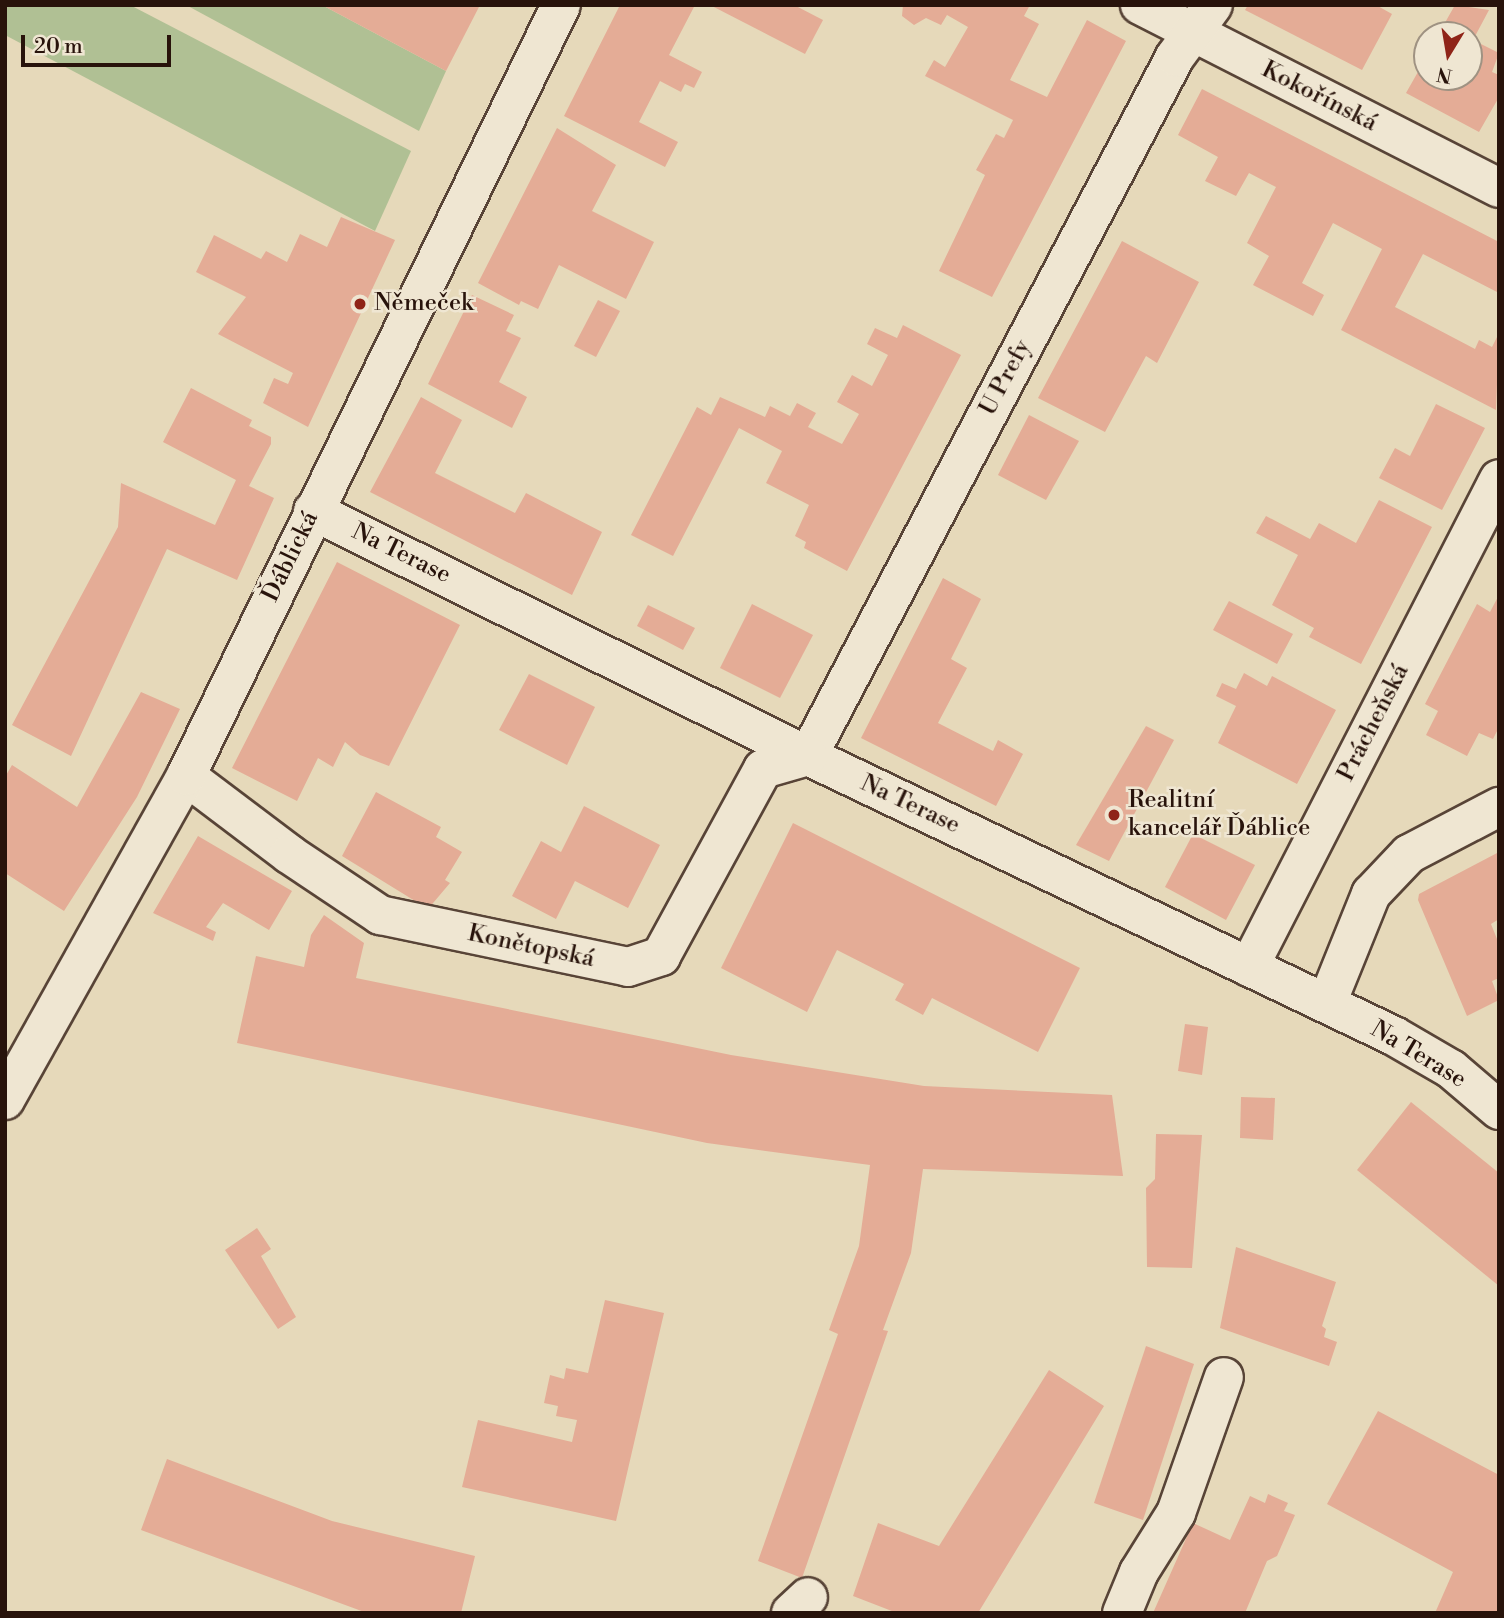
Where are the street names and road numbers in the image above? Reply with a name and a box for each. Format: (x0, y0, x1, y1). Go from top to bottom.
street label: Kokořínská (1257, 56, 1381, 138)
street label: U Prefy (974, 335, 1038, 421)
street label: Ďáblická (257, 507, 325, 607)
street label: Na Terase (347, 518, 455, 590)
street label: Prácheňská (1332, 660, 1416, 786)
street label: Na Terase (856, 769, 964, 841)
street label: Konětopská (465, 920, 597, 974)
street label: Na Terase (1365, 1015, 1471, 1095)

